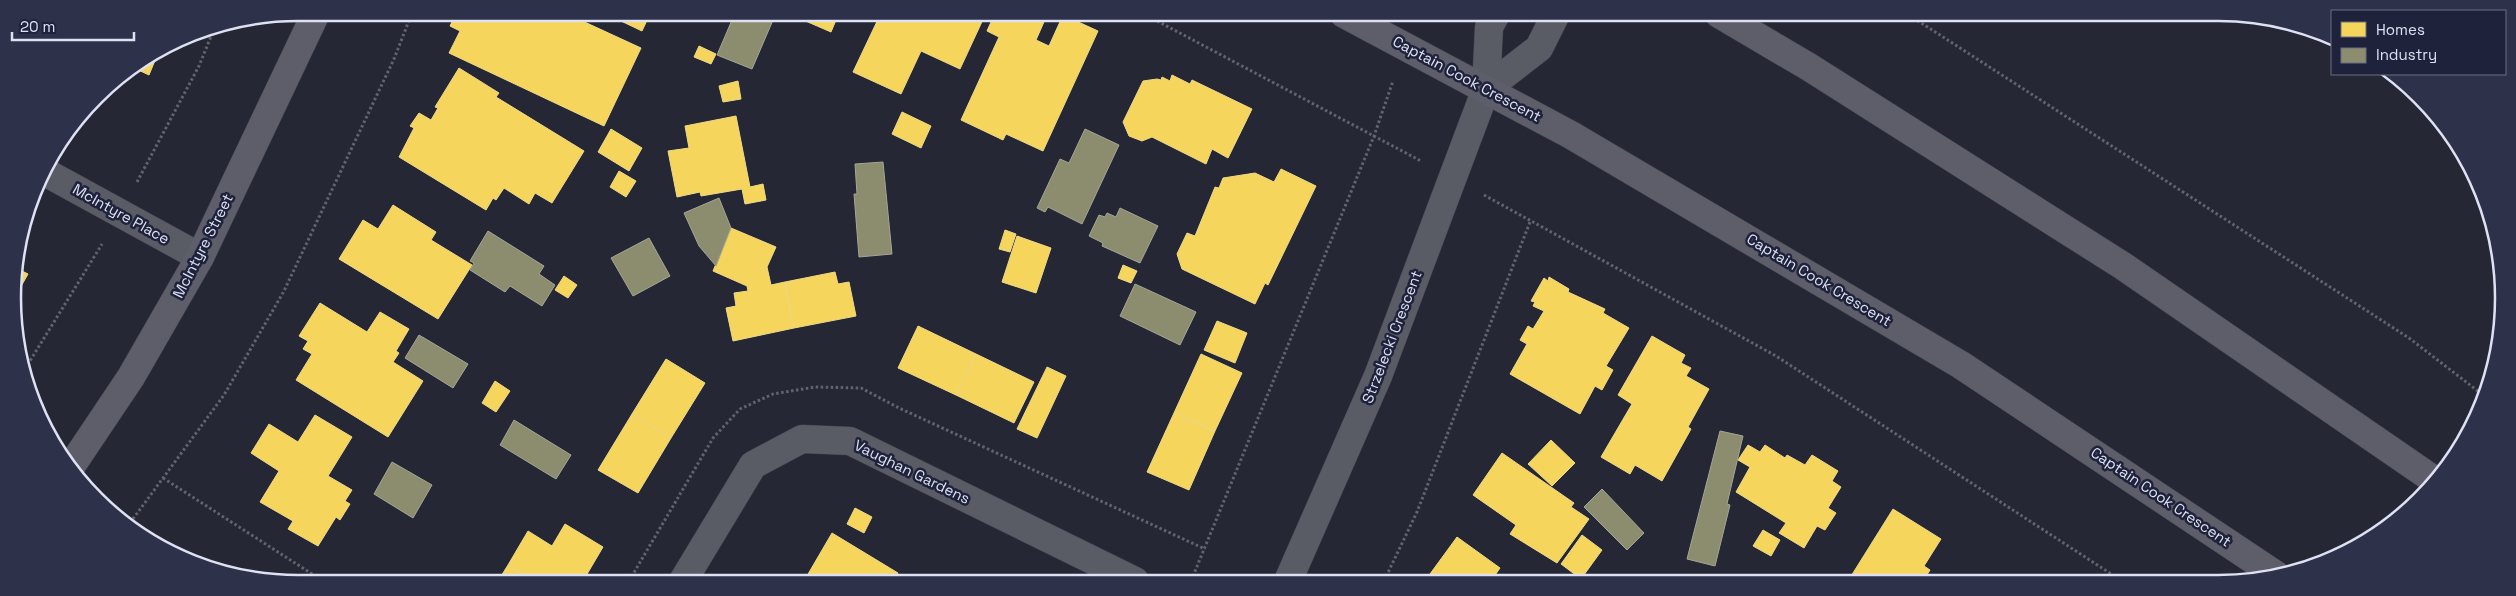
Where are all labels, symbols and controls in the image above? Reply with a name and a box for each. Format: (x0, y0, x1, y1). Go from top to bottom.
scale bar (12, 10, 135, 42)
legend (2331, 10, 2506, 75)
text: 20 m (20, 17, 55, 36)
text: Homes (2376, 20, 2425, 39)
street label: Captain Cook Crescent (1390, 31, 1545, 126)
text: Industry (2376, 45, 2437, 64)
street label: McIntyre Place (70, 179, 173, 248)
street label: McIntyre Street (168, 190, 237, 301)
street label: Captain Cook Crescent (1743, 229, 1895, 330)
street label: Strzelecki Crescent (1357, 268, 1426, 406)
street label: Vaughan Gardens (851, 435, 973, 508)
street label: Captain Cook Crescent (2087, 442, 2235, 551)

